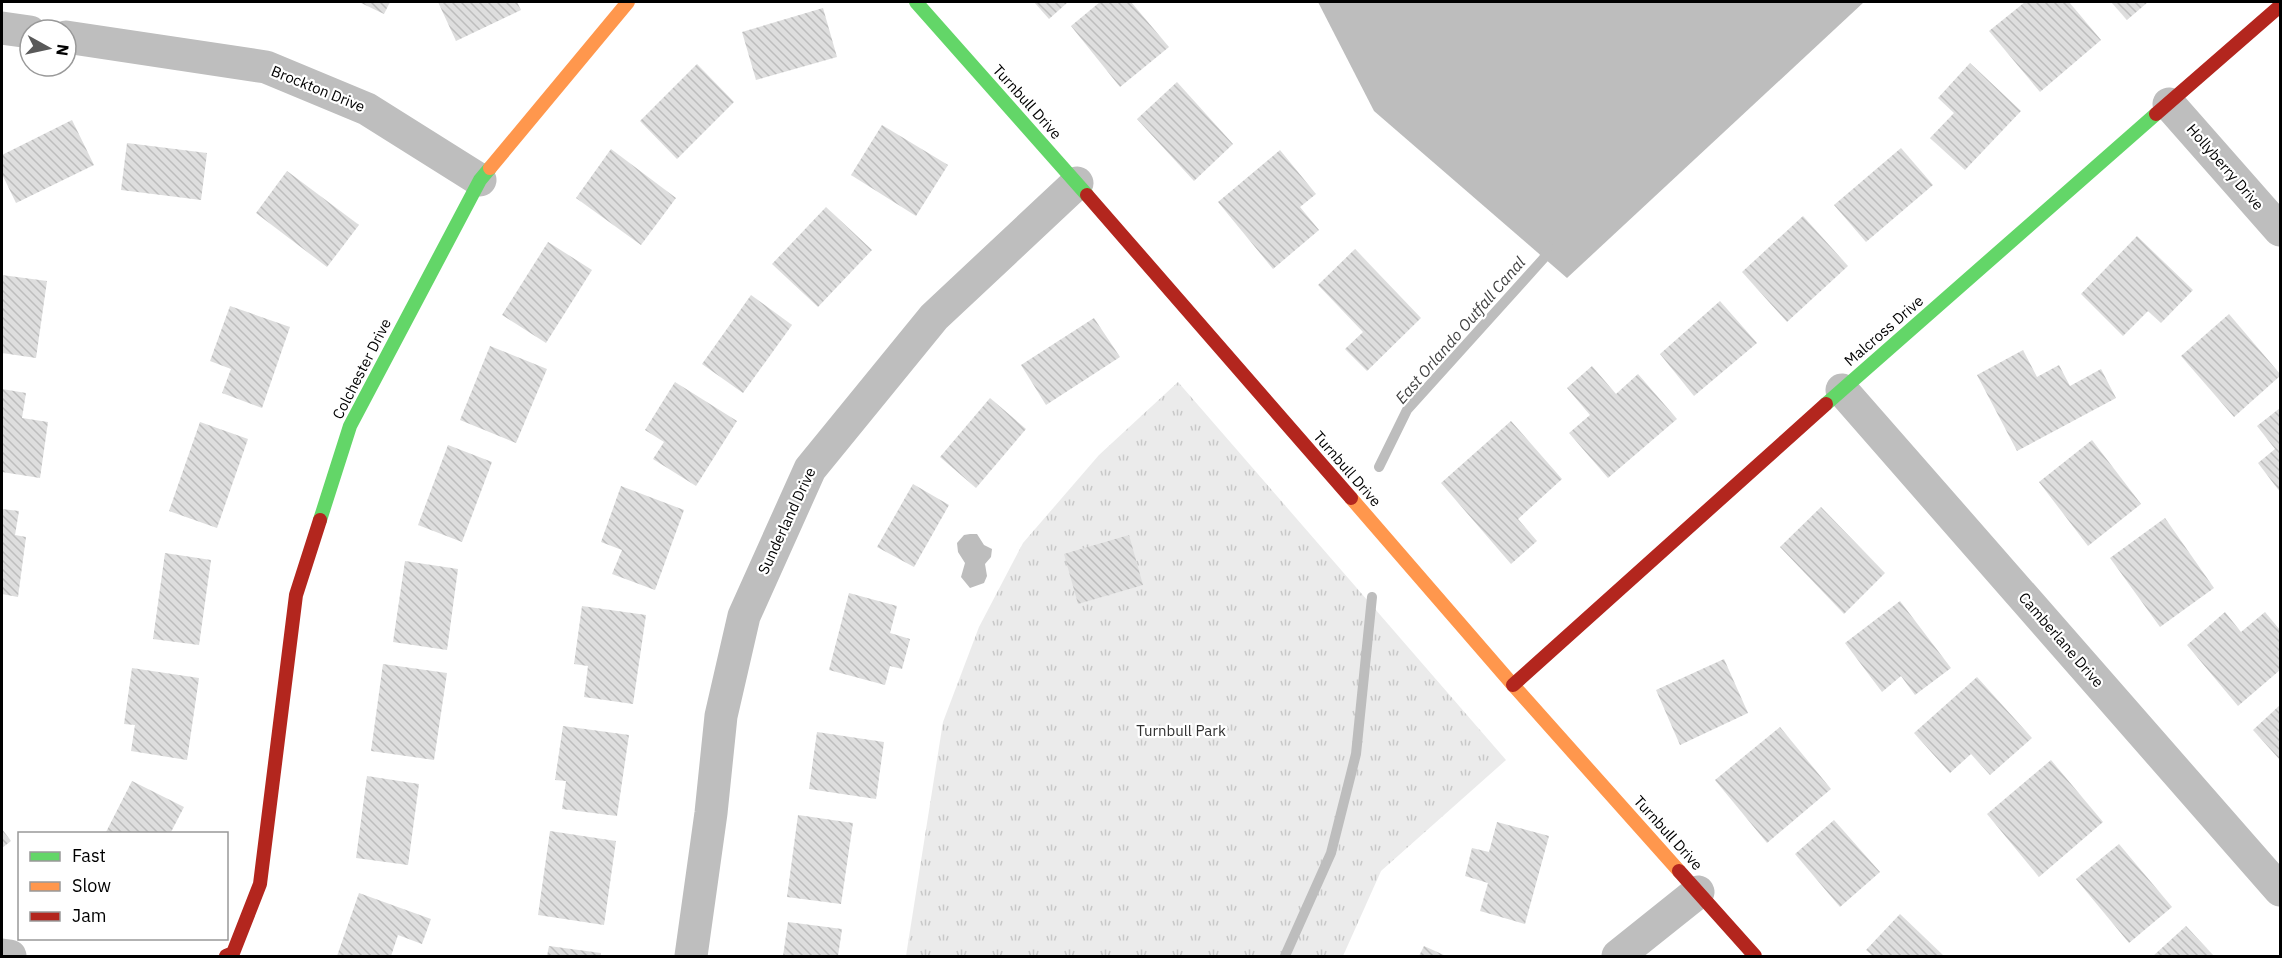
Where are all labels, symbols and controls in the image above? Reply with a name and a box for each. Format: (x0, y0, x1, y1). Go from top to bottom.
north arrow (18, 18, 78, 78)
text: N (52, 43, 74, 57)
street label: Turnbull Drive (989, 60, 1066, 143)
street label: Brockton Drive (269, 61, 368, 116)
street label: Hollyberry Drive (2183, 120, 2268, 214)
water label: East Orlando Outfall Canal (1391, 252, 1530, 408)
street label: Malcross Drive (1840, 291, 1927, 370)
street label: Colchester Drive (328, 315, 395, 422)
street label: Turnbull Drive (1309, 427, 1385, 510)
street label: Sunderland Drive (753, 464, 820, 577)
street label: Camberlane Drive (2015, 588, 2108, 691)
park label: Turnbull Park (1136, 721, 1226, 740)
street label: Turnbull Drive (1630, 791, 1707, 874)
legend (18, 832, 228, 940)
text: Fast (72, 844, 106, 867)
text: Slow (72, 874, 111, 897)
text: Jam (72, 904, 107, 927)

